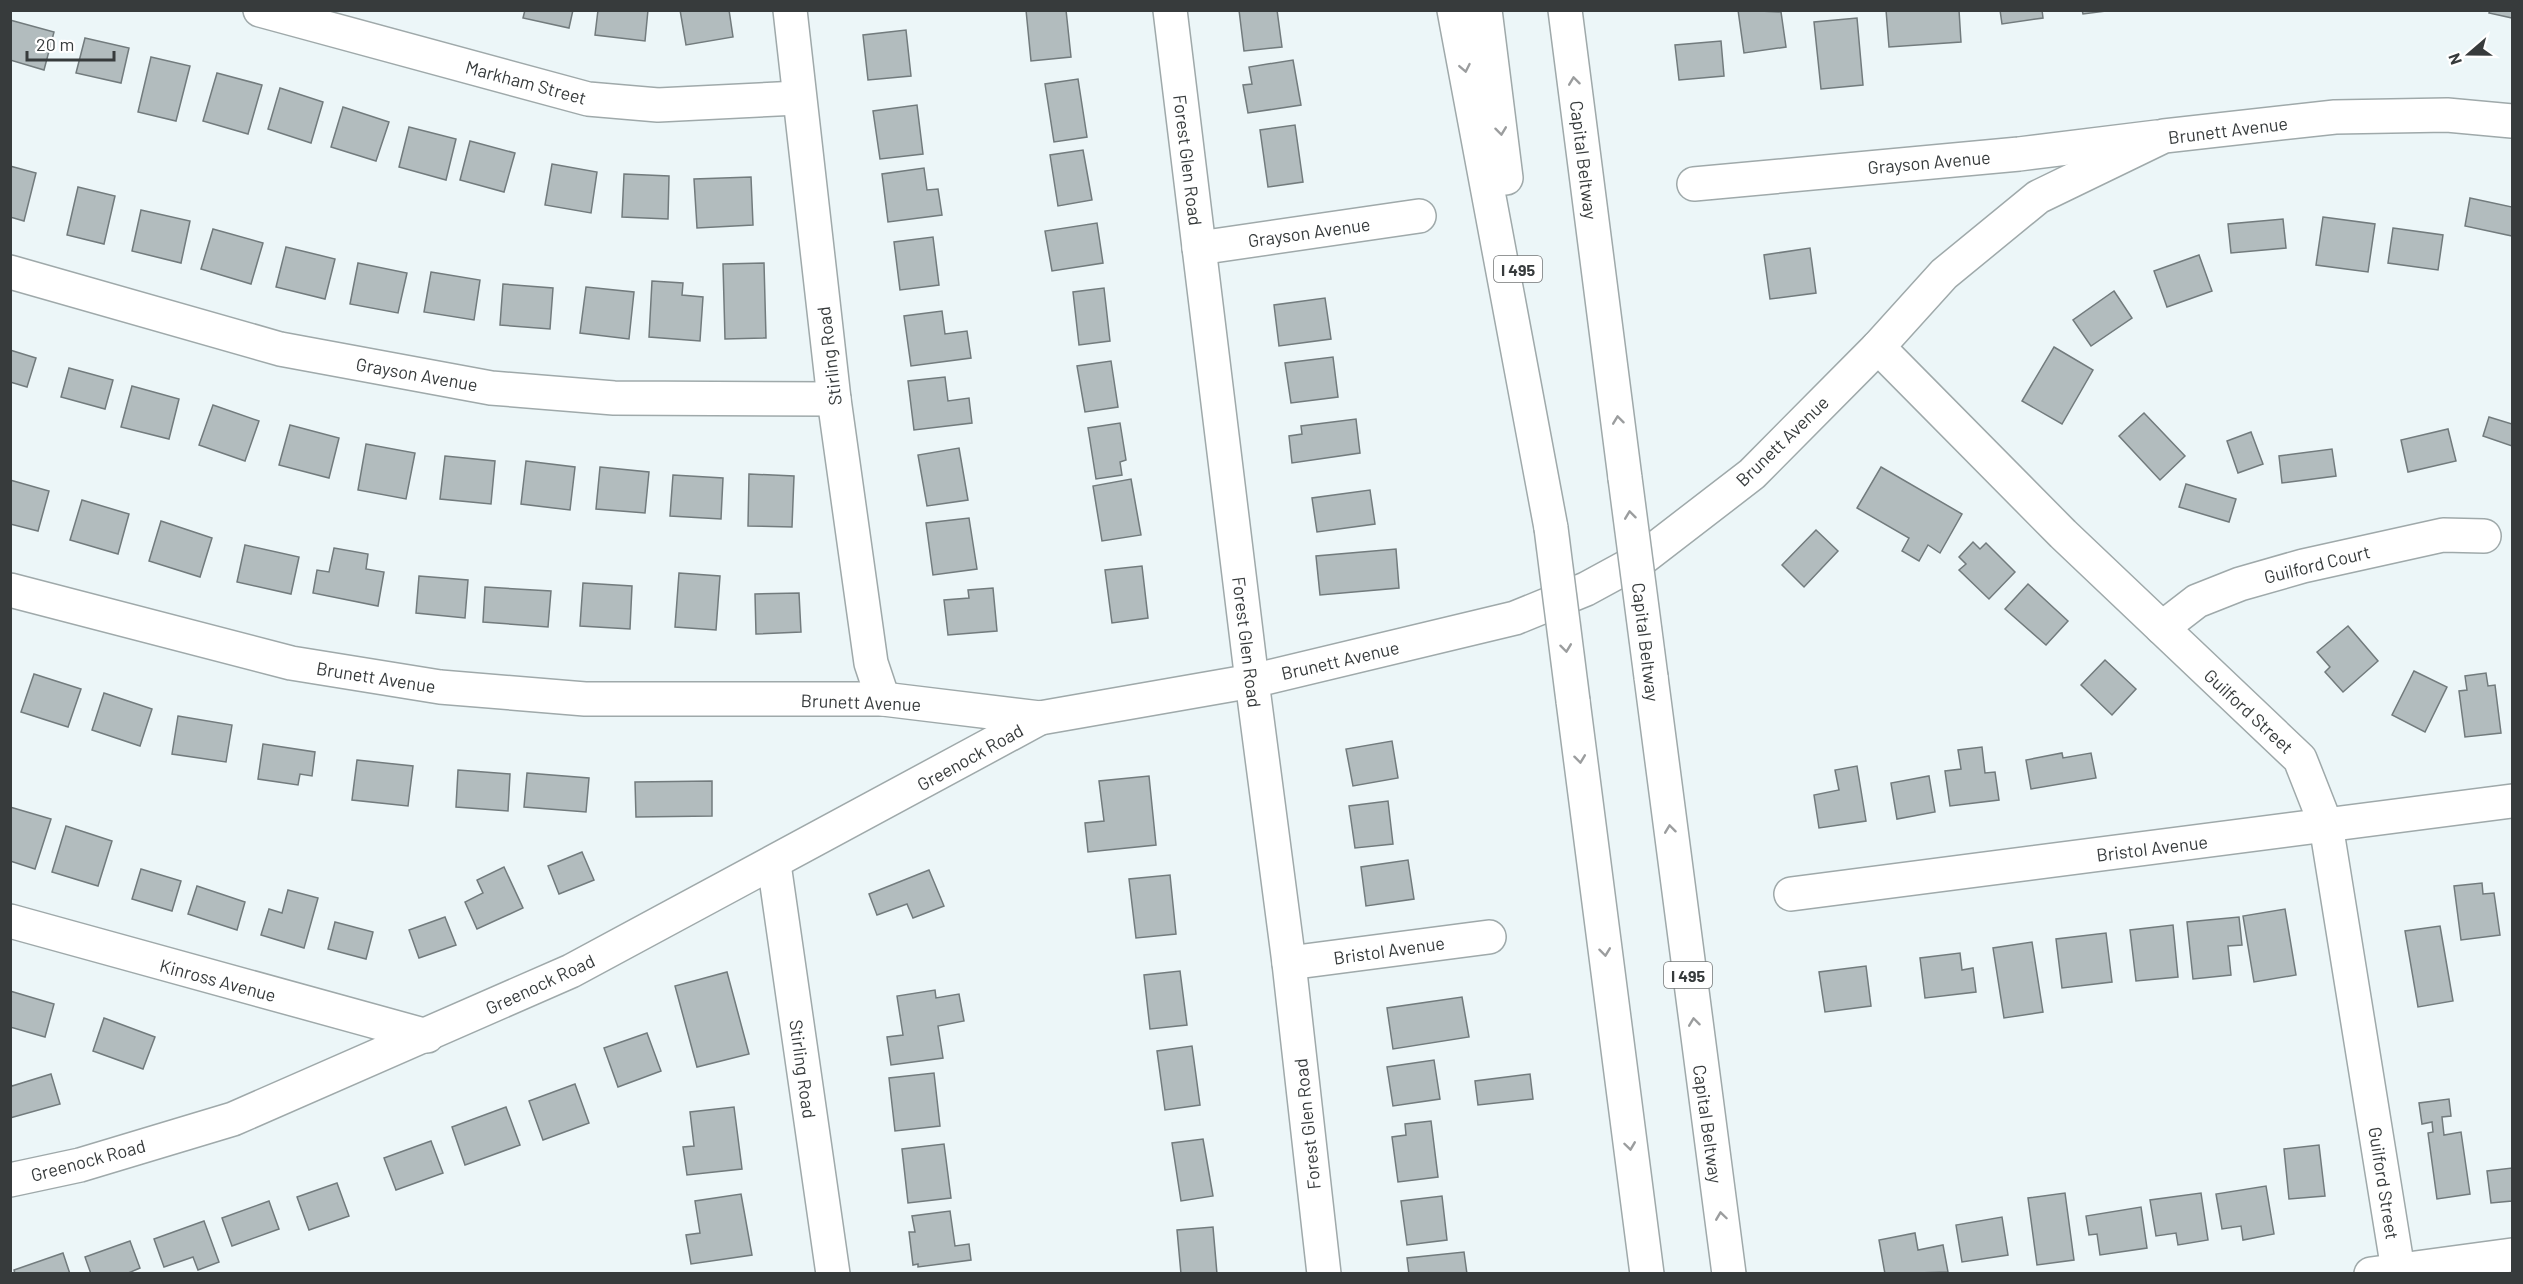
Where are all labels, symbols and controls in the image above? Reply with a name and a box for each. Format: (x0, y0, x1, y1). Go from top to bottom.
scale bar (27, 24, 114, 62)
north arrow (2439, 24, 2499, 84)
text: 20 m (36, 33, 74, 55)
text: N (2444, 51, 2465, 68)
street label: Markham Street (463, 55, 589, 109)
one-way arrow (1458, 63, 1471, 73)
one-way arrow (1569, 77, 1581, 86)
street label: Forest Glen Road (1169, 93, 1207, 227)
street label: Capital Beltway (1566, 99, 1602, 221)
street label: Brunett Avenue (2167, 112, 2289, 148)
one-way arrow (1494, 126, 1506, 136)
street label: Grayson Avenue (1867, 146, 1991, 178)
street label: Grayson Avenue (1246, 213, 1372, 251)
road number: I 495 (1494, 256, 1542, 282)
street label: Stirling Road (812, 305, 846, 407)
street label: Grayson Avenue (354, 352, 480, 396)
street label: Brunett Avenue (1731, 391, 1833, 491)
one-way arrow (1612, 416, 1625, 425)
one-way arrow (1624, 510, 1637, 519)
street label: Guilford Court (2262, 540, 2372, 588)
street label: Forest Glen Road (1228, 575, 1266, 709)
street label: Capital Beltway (1628, 581, 1664, 703)
street label: Brunett Avenue (1279, 636, 1401, 684)
one-way arrow (1560, 644, 1572, 653)
street label: Brunett Avenue (315, 657, 437, 697)
street label: Guilford Street (2200, 664, 2298, 758)
street label: Brunett Avenue (800, 689, 922, 715)
street label: Greenock Road (913, 719, 1027, 795)
one-way arrow (1574, 754, 1586, 764)
one-way arrow (1664, 824, 1677, 834)
street label: Bristol Avenue (2095, 830, 2209, 866)
street label: Bristol Avenue (1332, 931, 1446, 969)
one-way arrow (1598, 948, 1610, 957)
street label: Greenock Road (482, 949, 598, 1019)
street label: Kinross Avenue (157, 954, 279, 1006)
road number: I 495 (1664, 962, 1712, 988)
street label: Stirling Road (785, 1018, 821, 1120)
one-way arrow (1689, 1018, 1701, 1027)
street label: Forest Glen Road (1289, 1057, 1325, 1191)
street label: Capital Beltway (1689, 1063, 1727, 1185)
street label: Guilford Street (2364, 1125, 2404, 1241)
street label: Greenock Road (28, 1134, 148, 1186)
one-way arrow (1623, 1141, 1635, 1150)
one-way arrow (1715, 1211, 1727, 1220)

